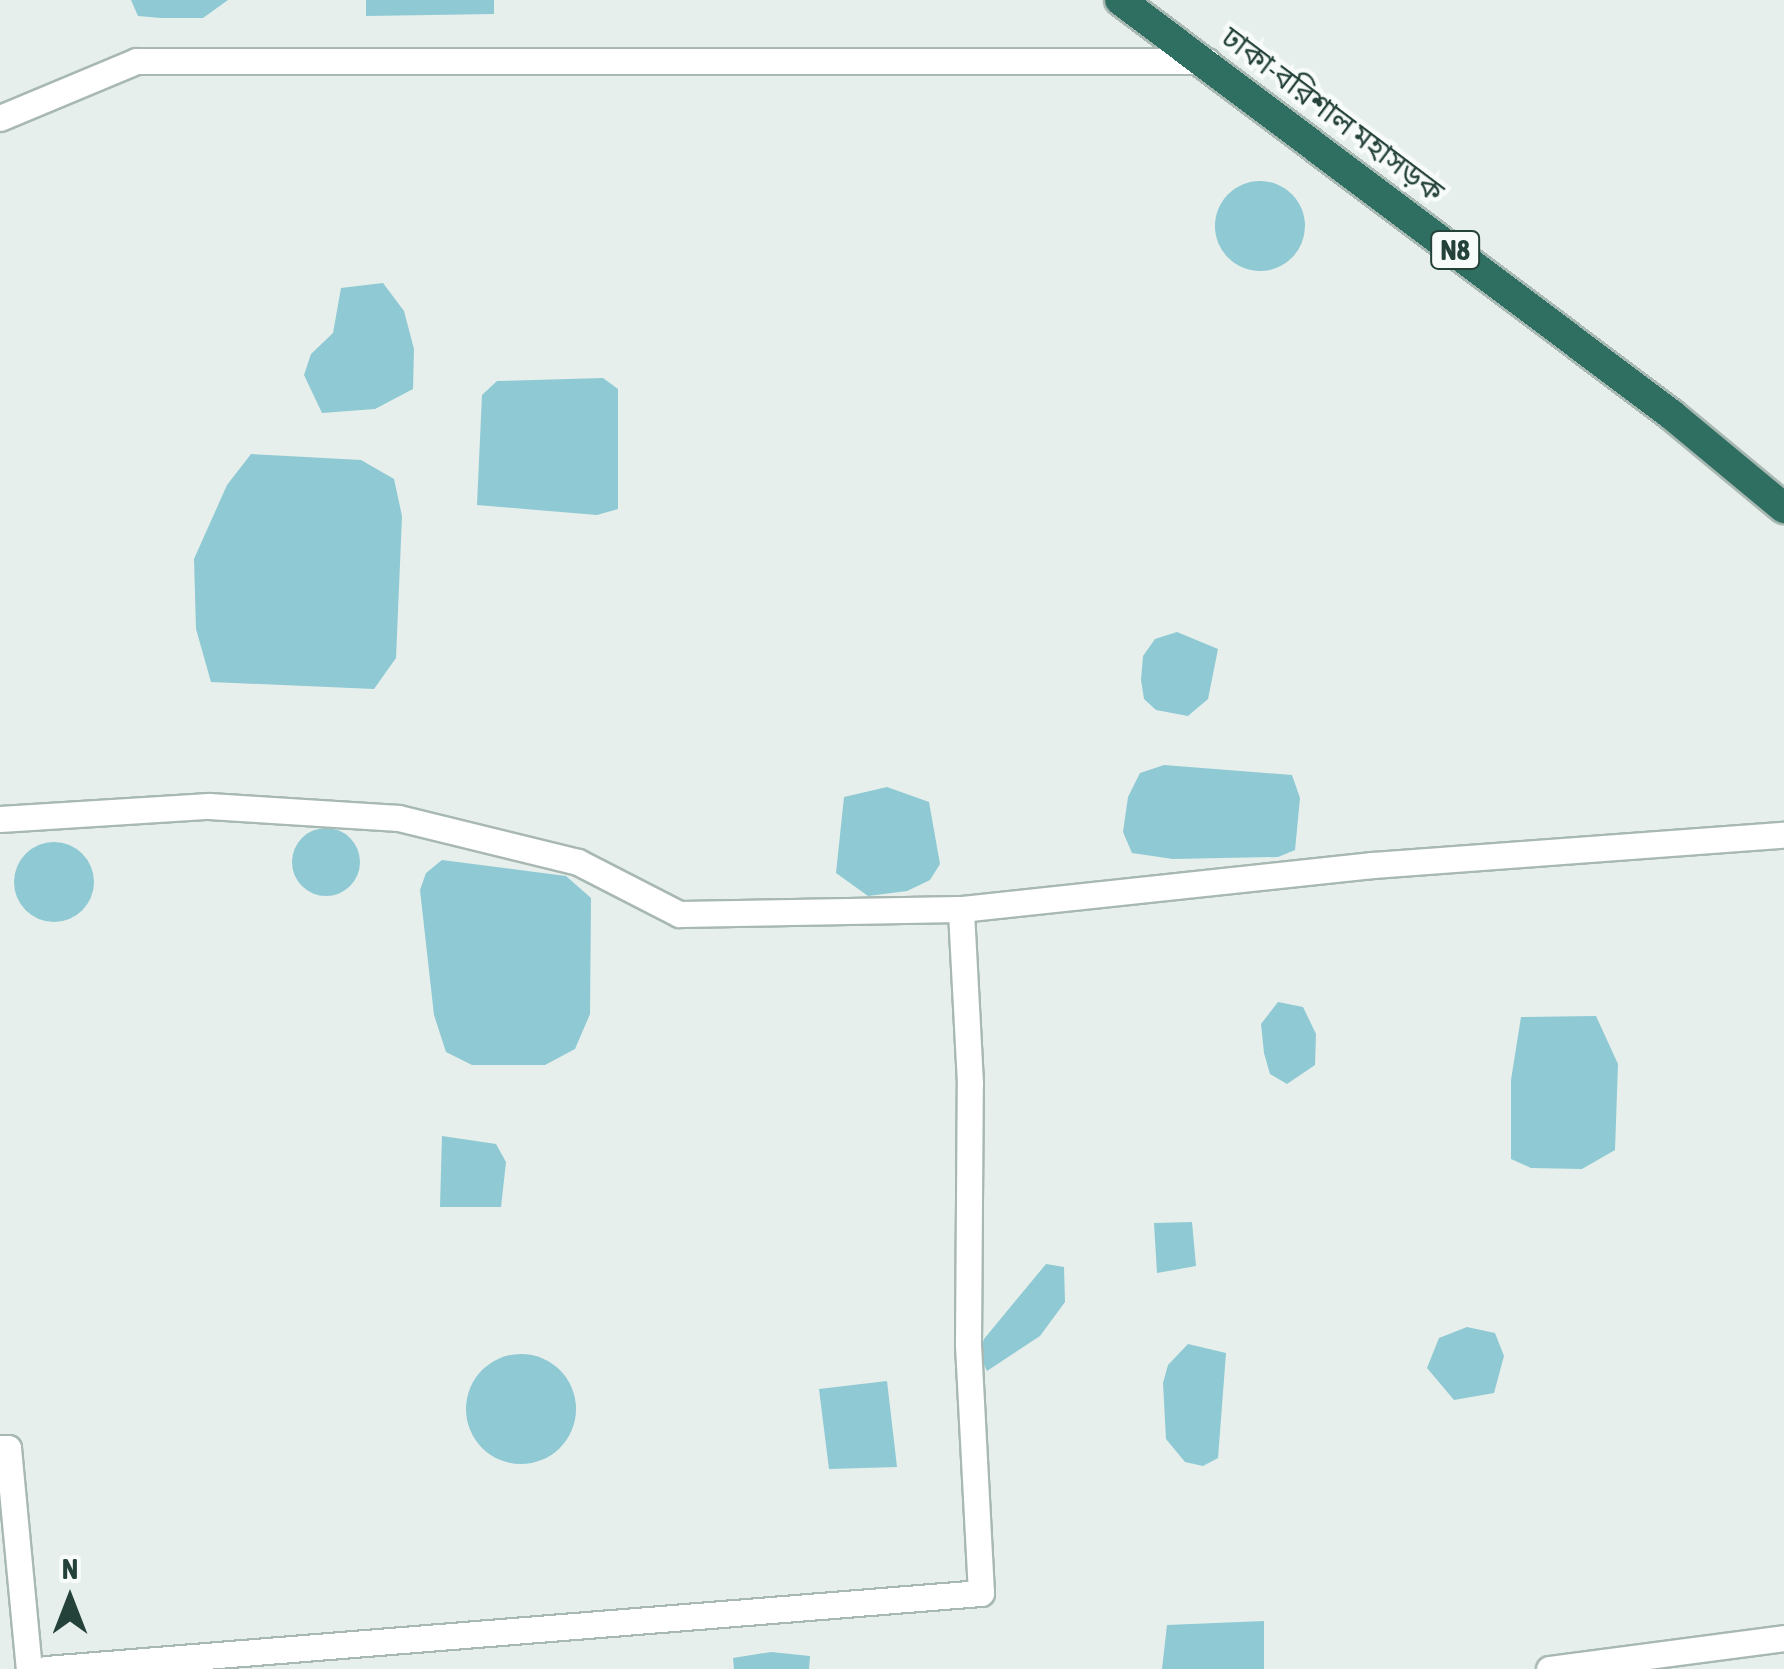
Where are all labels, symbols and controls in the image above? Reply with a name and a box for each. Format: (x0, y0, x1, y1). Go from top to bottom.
street label: ঢাকা-বরিশাল মহাসড়ক (1215, 19, 1451, 209)
road number: N8 (1430, 227, 1480, 273)
north arrow (20, 1549, 120, 1649)
text: N (62, 1553, 78, 1585)

